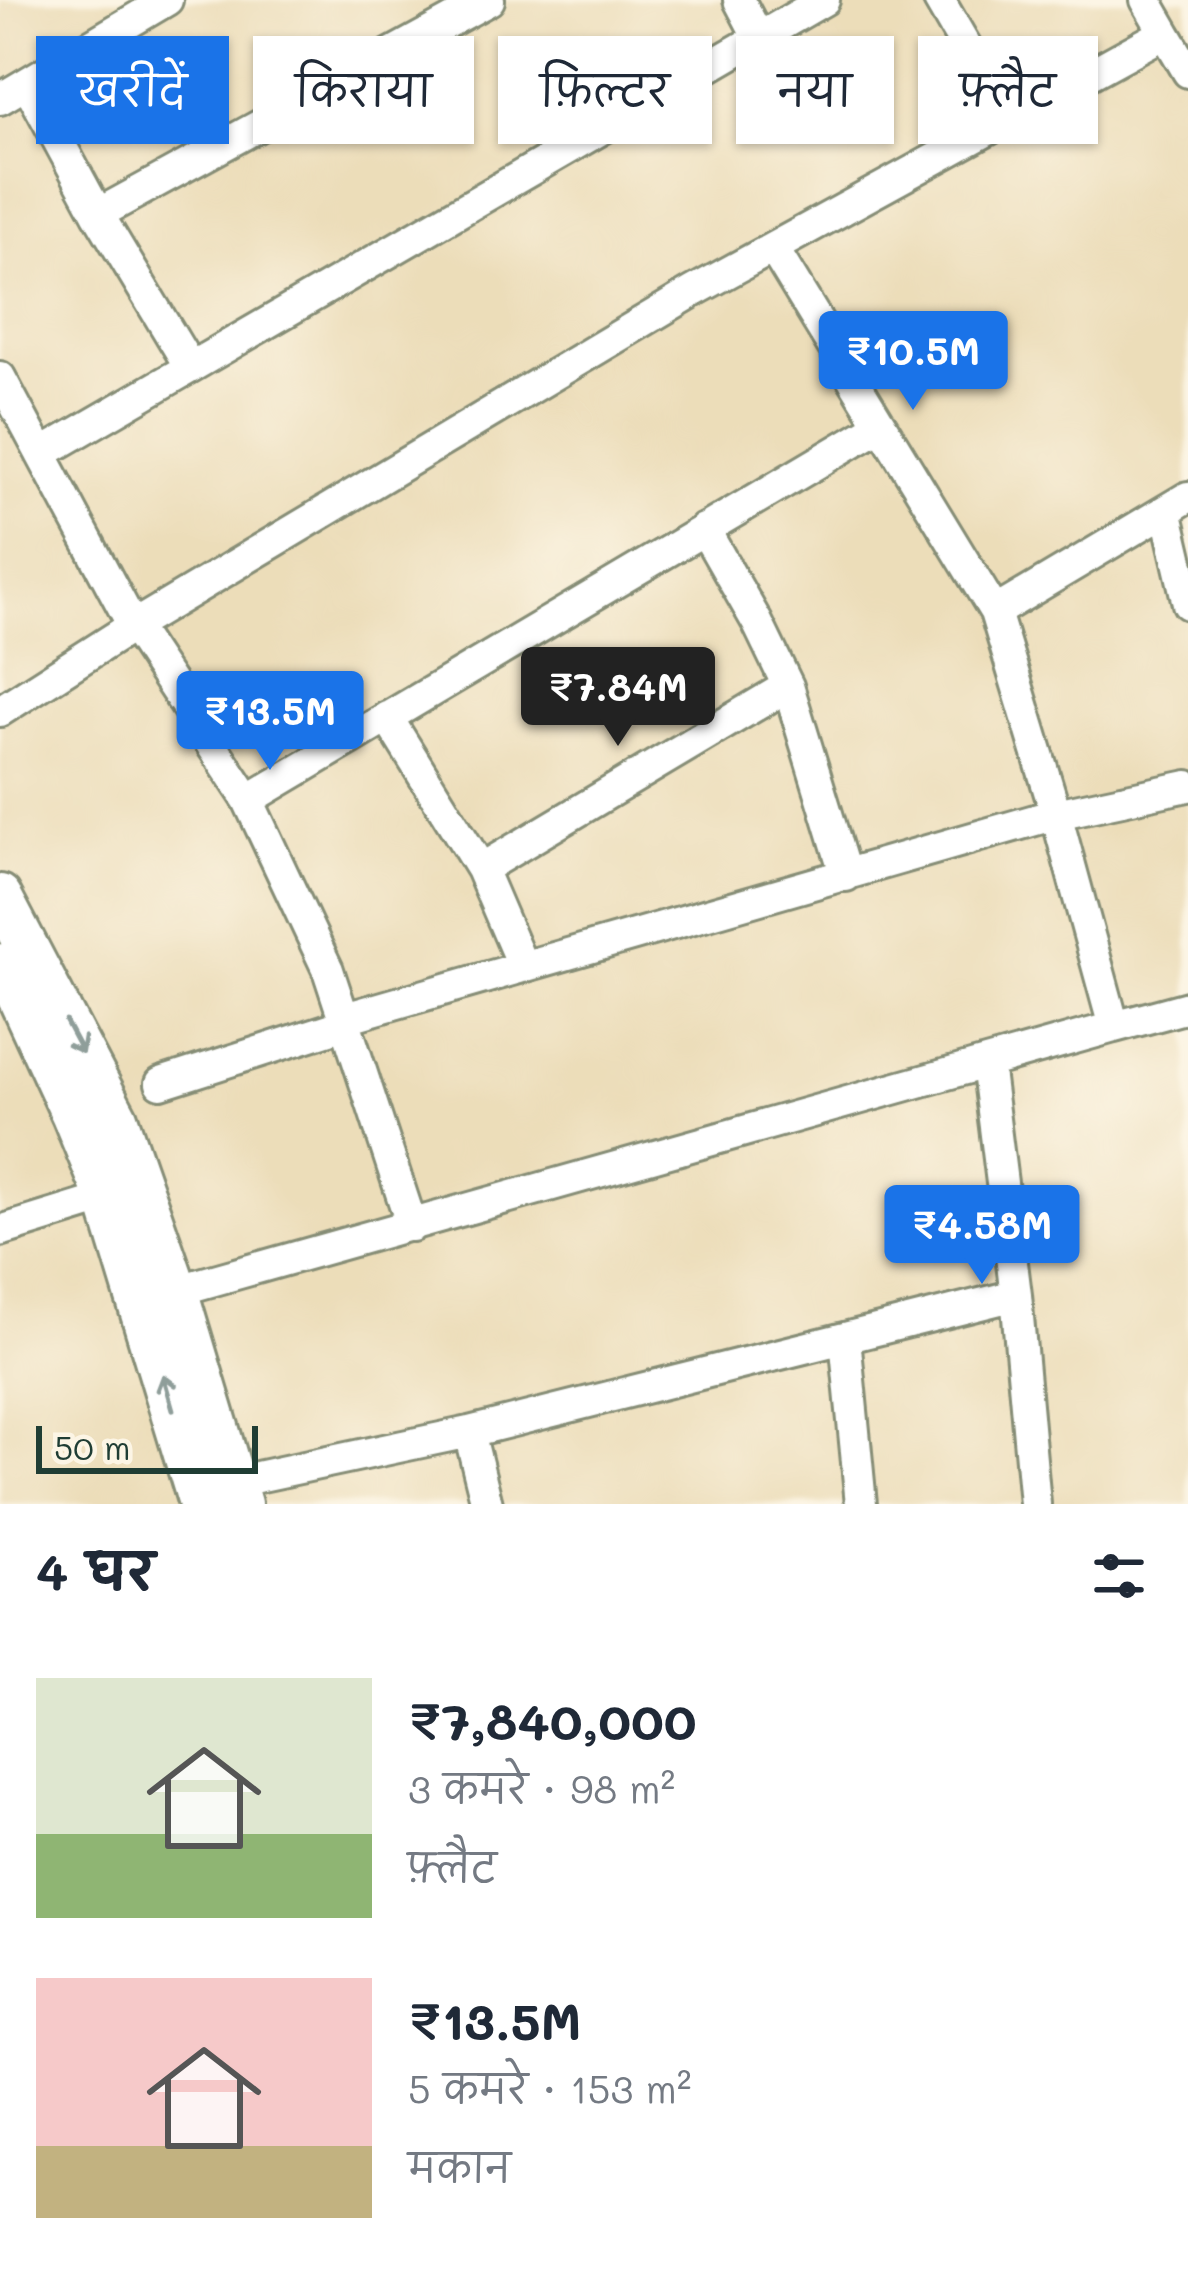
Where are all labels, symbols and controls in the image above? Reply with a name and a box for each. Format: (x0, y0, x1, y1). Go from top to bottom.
chip: खरीदें (36, 36, 229, 144)
chip: किराया (253, 36, 474, 144)
chip: फ़िल्टर (498, 36, 712, 144)
chip: नया (736, 36, 894, 144)
chip: फ़्लैट (918, 36, 1098, 144)
pin: ₹10.5M (815, 311, 1011, 413)
text: ₹10.5M (846, 324, 980, 375)
pin: ₹7.84M (520, 647, 716, 749)
text: ₹7.84M (548, 660, 688, 711)
pin: ₹13.5M (172, 671, 368, 773)
text: ₹13.5M (204, 684, 336, 735)
one-way arrow (63, 1019, 86, 1054)
pin: ₹4.58M (884, 1185, 1080, 1287)
text: ₹4.58M (911, 1198, 1053, 1249)
one-way arrow (156, 1373, 178, 1411)
scale bar (36, 1420, 258, 1473)
text: 50 m (54, 1425, 130, 1468)
text: 4 घर (36, 1536, 155, 1603)
icon: filters (1086, 1543, 1152, 1609)
text: ₹7,840,000 (408, 1686, 697, 1753)
icon: home (132, 1726, 276, 1870)
text: 3 कमरे · 98 m² (408, 1762, 675, 1813)
text: फ़्लैट (408, 1841, 497, 1892)
text: ₹13.5M (408, 1986, 582, 2053)
icon: home (132, 2026, 276, 2170)
text: 5 कमरे · 153 m² (408, 2062, 692, 2113)
text: मकान (408, 2141, 511, 2192)

